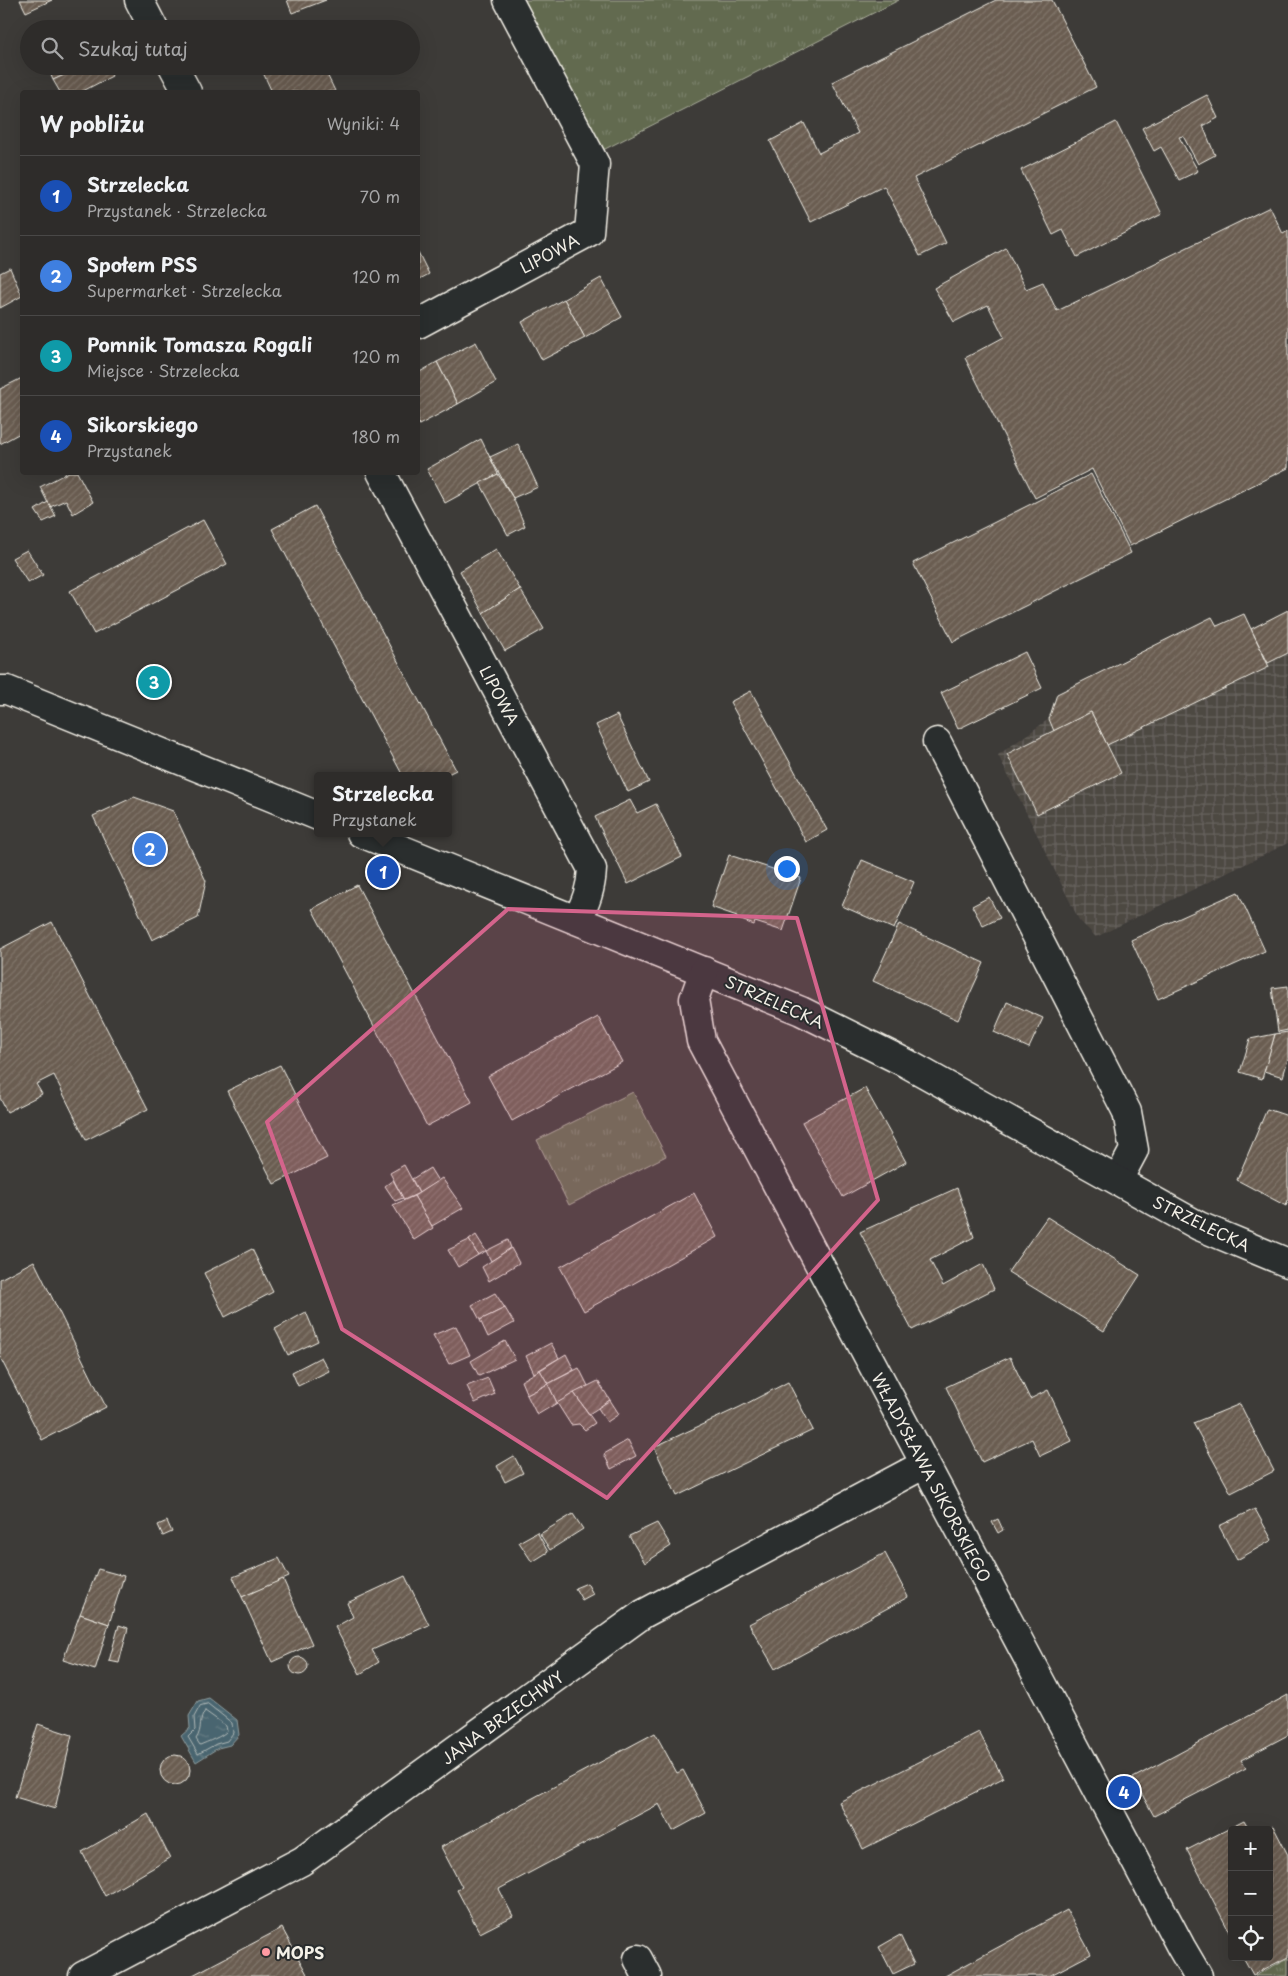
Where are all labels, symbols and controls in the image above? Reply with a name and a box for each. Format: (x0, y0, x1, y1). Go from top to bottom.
search box (20, 20, 420, 75)
icon: search (38, 34, 66, 62)
text: Szukaj tutaj (78, 34, 188, 62)
text: W pobliżu (40, 107, 145, 139)
text: Wyniki: 4 (327, 111, 400, 135)
text: Strzelecka (87, 170, 189, 198)
text: 1 (52, 184, 60, 208)
text: 70 m (360, 184, 400, 208)
text: Przystanek · Strzelecka (87, 198, 267, 222)
street label: LIPOWA (515, 227, 583, 279)
text: Społem PSS (87, 250, 198, 278)
text: 2 (50, 264, 62, 288)
text: 120 m (353, 264, 400, 288)
text: Supermarket · Strzelecka (87, 278, 282, 302)
text: Pomnik Tomasza Rogali (87, 330, 312, 358)
text: 3 (51, 344, 61, 368)
text: 120 m (353, 344, 400, 368)
text: Miejsce · Strzelecka (87, 358, 239, 382)
text: Sikorskiego (87, 410, 198, 438)
text: 4 (51, 424, 61, 448)
text: 180 m (352, 424, 400, 448)
text: Przystanek (87, 438, 172, 462)
street label: LIPOWA (474, 661, 526, 729)
pin: 3 (138, 663, 170, 701)
popup (314, 772, 452, 837)
text: Strzelecka (332, 779, 434, 807)
text: Przystanek (332, 807, 417, 831)
pin: 2 (134, 830, 166, 868)
pin: 1 (367, 853, 399, 891)
your location (774, 856, 800, 882)
street label: STRZELECKA (722, 968, 828, 1034)
street label: STRZELECKA (1149, 1189, 1255, 1257)
street label: WŁADYSŁAWA SIKORSKIEGO (866, 1368, 998, 1586)
street label: JANA BRZECHWY (436, 1664, 568, 1770)
pin: 4 (1108, 1773, 1140, 1811)
map controls (1228, 1826, 1273, 1961)
button: + (1228, 1826, 1273, 1871)
button: − (1228, 1871, 1273, 1916)
button: locate (1228, 1916, 1273, 1961)
place label: MOPS (276, 1940, 324, 1964)
marker: MOPS (260, 1946, 272, 1958)

